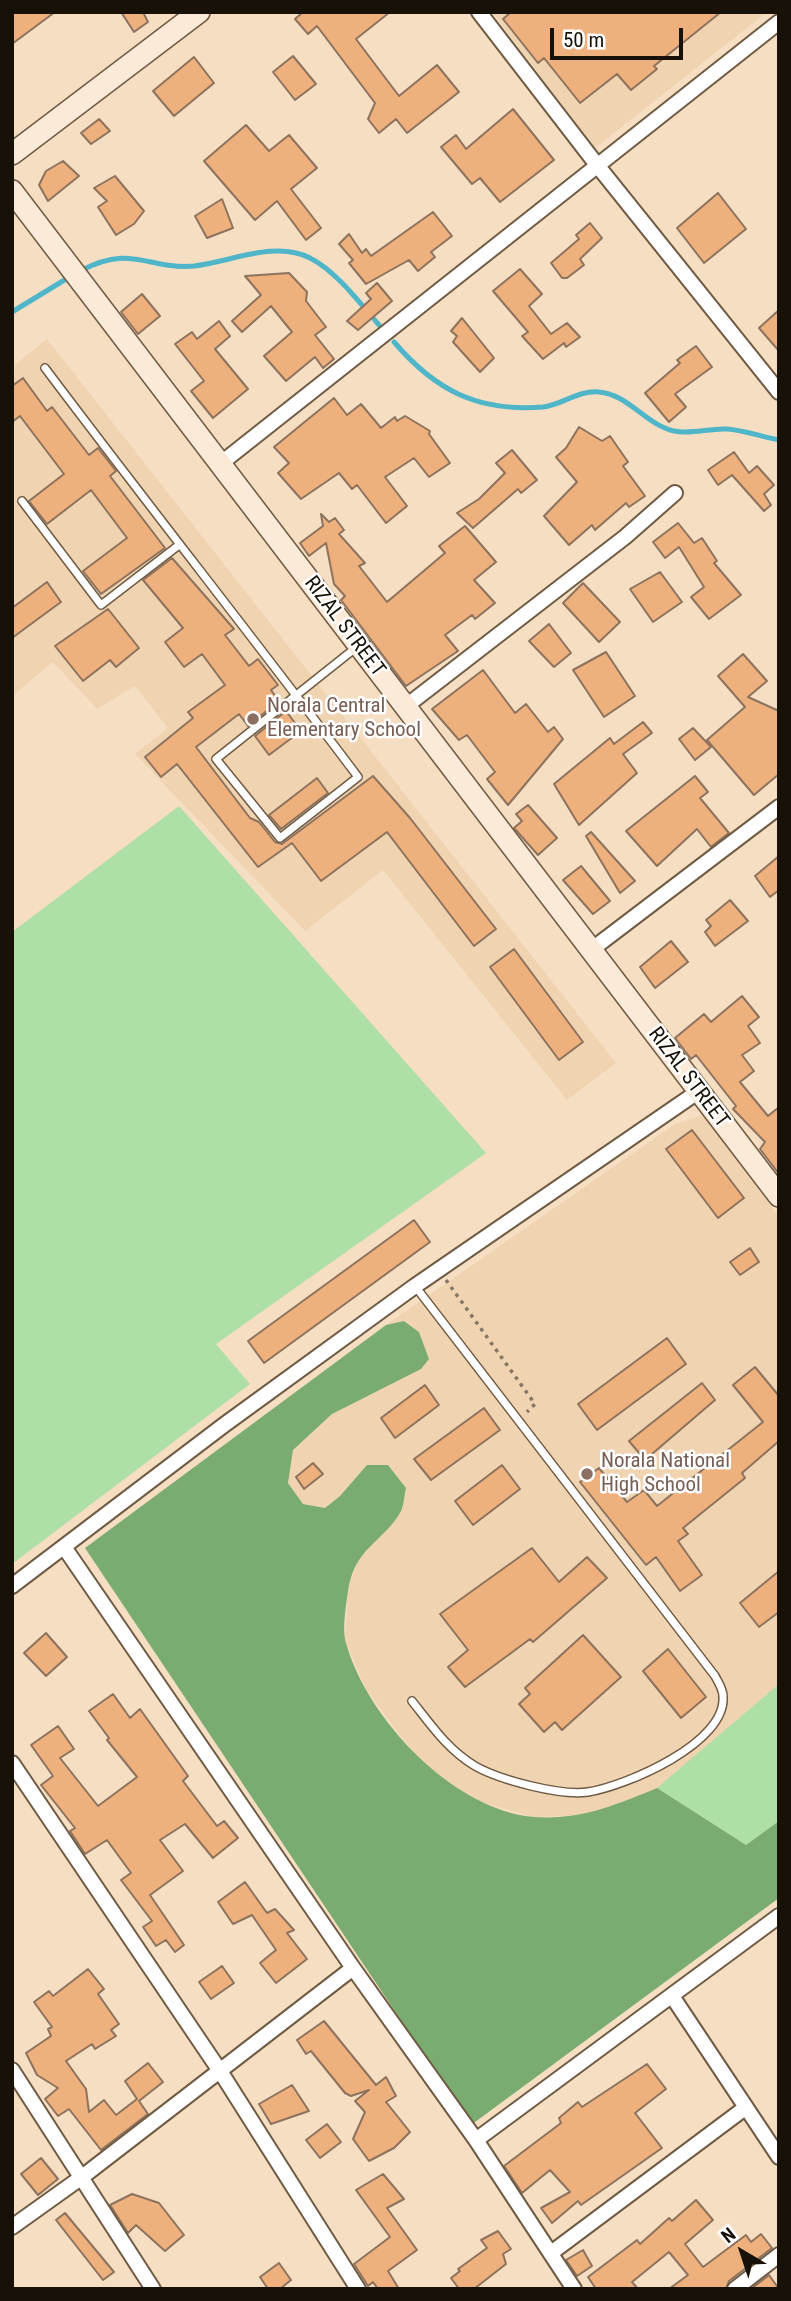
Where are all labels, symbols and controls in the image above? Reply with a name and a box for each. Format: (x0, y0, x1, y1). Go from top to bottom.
scale bar (553, 14, 686, 58)
text: 50 m (563, 28, 604, 52)
street label: RIZAL STREET (298, 572, 390, 682)
place label: Norala Central Elementary School (267, 694, 421, 744)
marker: Norala Central Elementary School (245, 711, 261, 727)
street label: RIZAL STREET (642, 1023, 734, 1133)
place label: Norala National High School (601, 1449, 730, 1499)
marker: Norala National High School (579, 1466, 595, 1482)
north arrow (707, 2217, 777, 2287)
text: N (717, 2223, 740, 2248)

